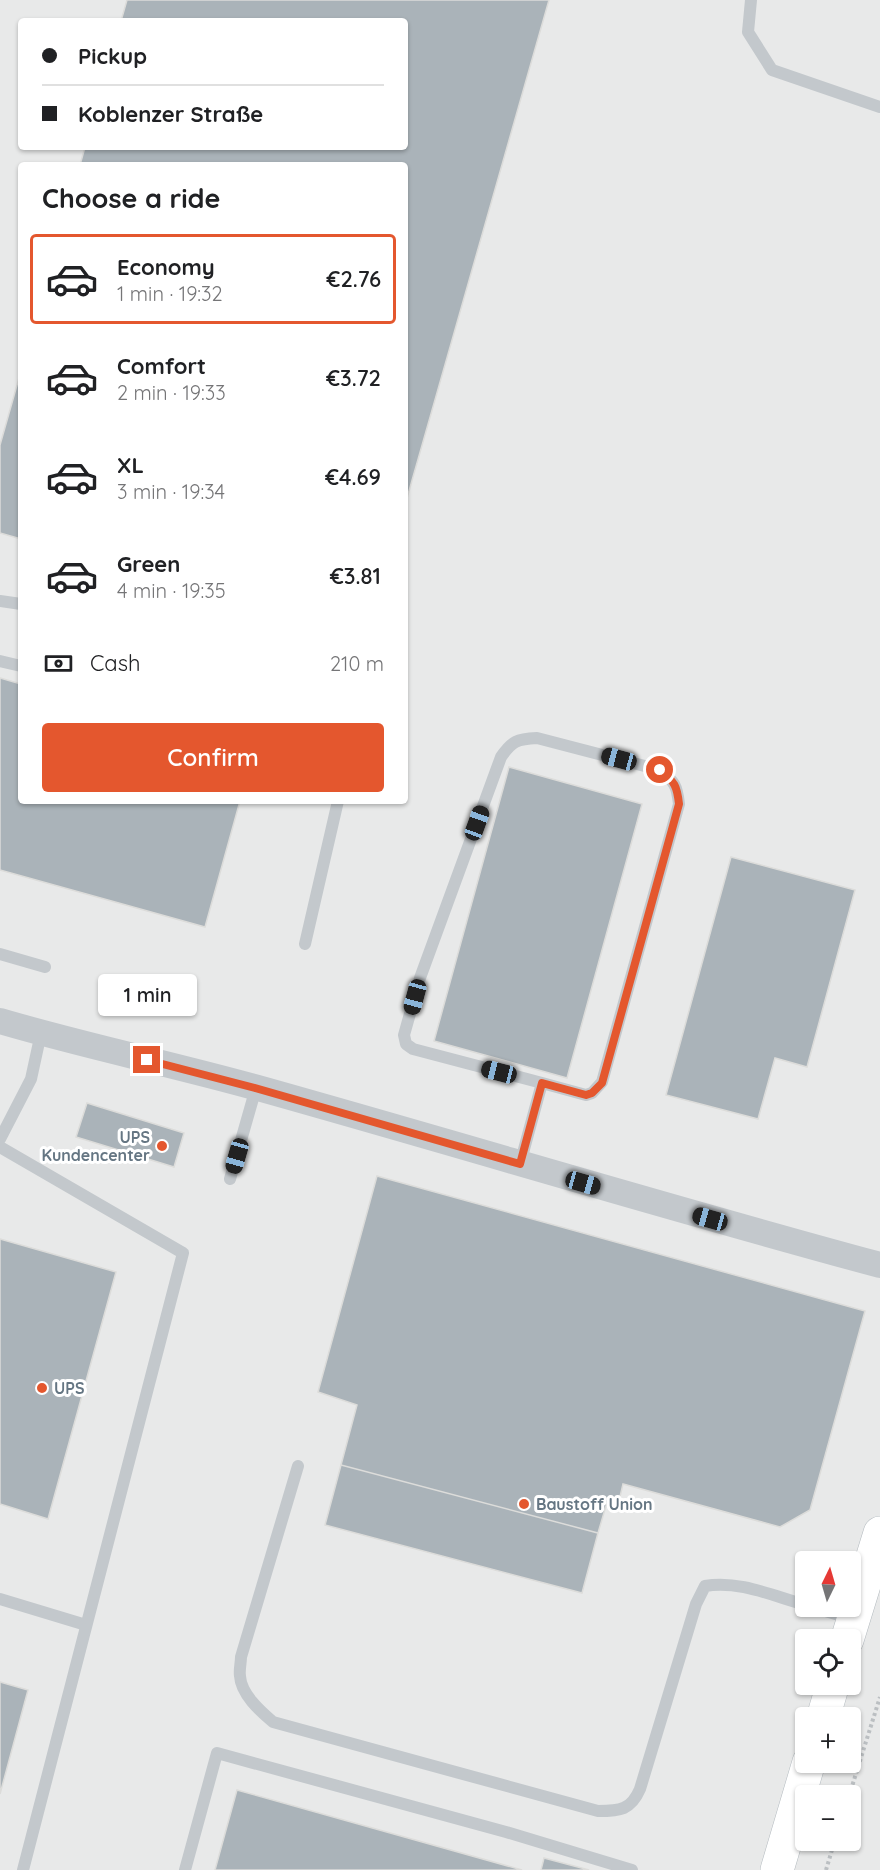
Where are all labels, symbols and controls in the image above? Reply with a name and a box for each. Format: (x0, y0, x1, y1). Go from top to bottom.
text: Pickup (78, 42, 147, 70)
text: Koblenzer Straße (78, 100, 263, 128)
text: Choose a ride (42, 181, 220, 215)
icon: car (45, 252, 99, 306)
text: Economy (117, 253, 215, 281)
text: €2.76 (326, 265, 381, 293)
text: 1 min · 19:32 (117, 281, 223, 306)
icon: car (45, 351, 99, 405)
text: Comfort (117, 352, 206, 380)
text: €3.72 (326, 364, 381, 392)
text: 2 min · 19:33 (117, 380, 226, 405)
icon: car (45, 450, 99, 504)
text: XL (117, 451, 144, 479)
text: €4.69 (325, 463, 381, 491)
text: 3 min · 19:34 (117, 479, 225, 504)
icon: car (45, 549, 99, 603)
text: Green (117, 550, 180, 578)
text: €3.81 (330, 562, 381, 590)
text: 4 min · 19:35 (117, 578, 226, 603)
icon: cash (42, 647, 75, 680)
text: Cash (90, 649, 141, 677)
text: 210 m (330, 651, 384, 676)
button: Confirm (42, 723, 384, 792)
car (599, 746, 639, 772)
route start (646, 756, 673, 783)
car (462, 803, 492, 843)
callout: 1 min (98, 973, 196, 1015)
car (402, 977, 428, 1017)
text: 1 min (124, 982, 171, 1007)
route end (133, 1046, 160, 1073)
car (479, 1059, 519, 1085)
place label: UPS Kundencenter (42, 1127, 150, 1165)
car (223, 1136, 251, 1176)
marker: UPS Kundencenter (155, 1139, 169, 1153)
car (563, 1169, 603, 1197)
car (690, 1205, 730, 1233)
place label: UPS (54, 1378, 84, 1398)
marker: UPS (35, 1381, 49, 1395)
place label: Baustoff Union (536, 1494, 653, 1514)
marker: Baustoff Union (517, 1497, 531, 1511)
north arrow (795, 1551, 861, 1617)
map controls (795, 1551, 861, 1851)
button: locate (795, 1629, 861, 1695)
button: + (795, 1707, 861, 1773)
button: − (795, 1785, 861, 1851)

